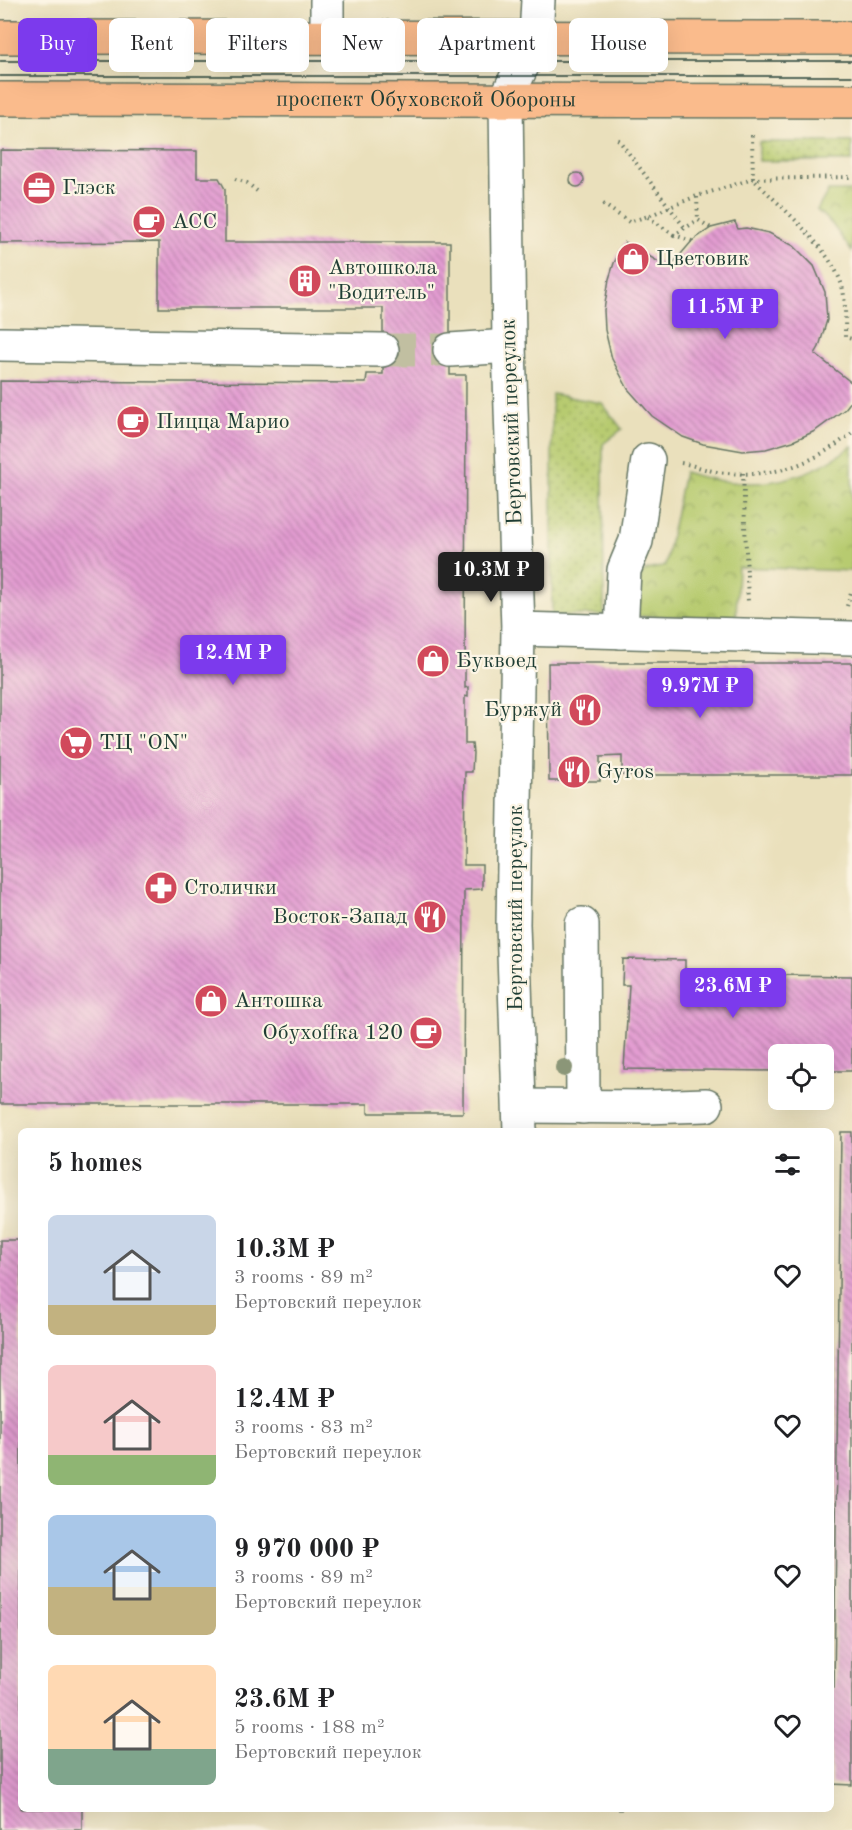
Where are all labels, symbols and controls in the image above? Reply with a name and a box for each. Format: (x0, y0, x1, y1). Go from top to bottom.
chip: Buy (18, 18, 97, 72)
chip: Rent (109, 18, 194, 72)
chip: Filters (206, 18, 309, 72)
chip: New (321, 18, 405, 72)
chip: Apartment (417, 18, 557, 72)
chip: House (569, 18, 668, 72)
street label: проспект Обуховской Обороны (276, 89, 576, 111)
office icon: Глэск (21, 170, 57, 206)
place label: Глэск (62, 177, 116, 199)
cafe icon: АСС (131, 204, 167, 240)
place label: АСС (172, 211, 217, 233)
shop icon: Цветовик (615, 241, 651, 277)
place label: Цветовик (656, 248, 749, 270)
place label: Автошкола "Водитель" (328, 257, 437, 304)
building icon: Автошкола "Водитель" (287, 263, 323, 299)
pin: 11.5M ₽ (670, 289, 780, 340)
text: 11.5M ₽ (686, 298, 764, 318)
street label: Бертовский переулок (497, 318, 527, 526)
cafe icon: Пицца Марио (115, 404, 151, 440)
place label: Пицца Марио (156, 411, 290, 433)
pin: 10.3M ₽ (436, 552, 546, 603)
text: 10.3M ₽ (452, 561, 530, 581)
pin: 12.4M ₽ (178, 635, 288, 686)
shop icon: Буквоед (415, 643, 451, 679)
text: 12.4M ₽ (194, 644, 272, 664)
place label: Буквоед (456, 650, 537, 672)
pin: 9.97M ₽ (645, 668, 755, 719)
text: 9.97M ₽ (661, 677, 739, 697)
restaurant icon: Буржуй (567, 692, 603, 728)
place label: Буржуй (484, 699, 562, 721)
supermarket icon: ТЦ "ON" (58, 725, 94, 761)
place label: ТЦ "ON" (99, 732, 188, 754)
restaurant icon: Gyros (556, 754, 592, 790)
place label: Gyros (597, 761, 654, 783)
street label: Бертовский переулок (505, 805, 527, 1011)
pharmacy icon: Столички (143, 870, 179, 906)
place label: Столички (184, 877, 277, 899)
restaurant icon: Восток-Запад (412, 899, 448, 935)
place label: Восток-Запад (273, 906, 407, 928)
pin: 23.6M ₽ (678, 968, 788, 1019)
text: 23.6M ₽ (694, 977, 772, 997)
shop icon: Антошка (193, 983, 229, 1019)
place label: Антошка (234, 990, 323, 1012)
cafe icon: Обухоffка 120 (408, 1015, 444, 1051)
place label: Обухоffка 120 (262, 1022, 403, 1044)
map controls (768, 1044, 834, 1110)
button: locate (768, 1044, 834, 1110)
icon: filters (771, 1148, 804, 1181)
text: 5 homes (48, 1151, 142, 1177)
text: 10.3M ₽ (234, 1237, 335, 1263)
icon: home (96, 1239, 168, 1311)
icon: heart (771, 1259, 804, 1292)
text: 3 rooms · 89 m² (234, 1268, 373, 1288)
text: Бертовский переулок (234, 1293, 422, 1313)
text: 12.4M ₽ (234, 1387, 335, 1413)
icon: home (96, 1389, 168, 1461)
icon: heart (771, 1409, 804, 1442)
text: 3 rooms · 83 m² (234, 1418, 373, 1438)
text: Бертовский переулок (234, 1443, 422, 1463)
text: 9 970 000 ₽ (234, 1537, 380, 1563)
icon: home (96, 1539, 168, 1611)
icon: heart (771, 1559, 804, 1592)
text: 3 rooms · 89 m² (234, 1568, 373, 1588)
text: Бертовский переулок (234, 1593, 422, 1613)
text: 23.6M ₽ (234, 1687, 335, 1713)
icon: home (96, 1689, 168, 1761)
icon: heart (771, 1709, 804, 1742)
text: 5 rooms · 188 m² (234, 1718, 384, 1738)
text: Бертовский переулок (234, 1743, 422, 1763)

